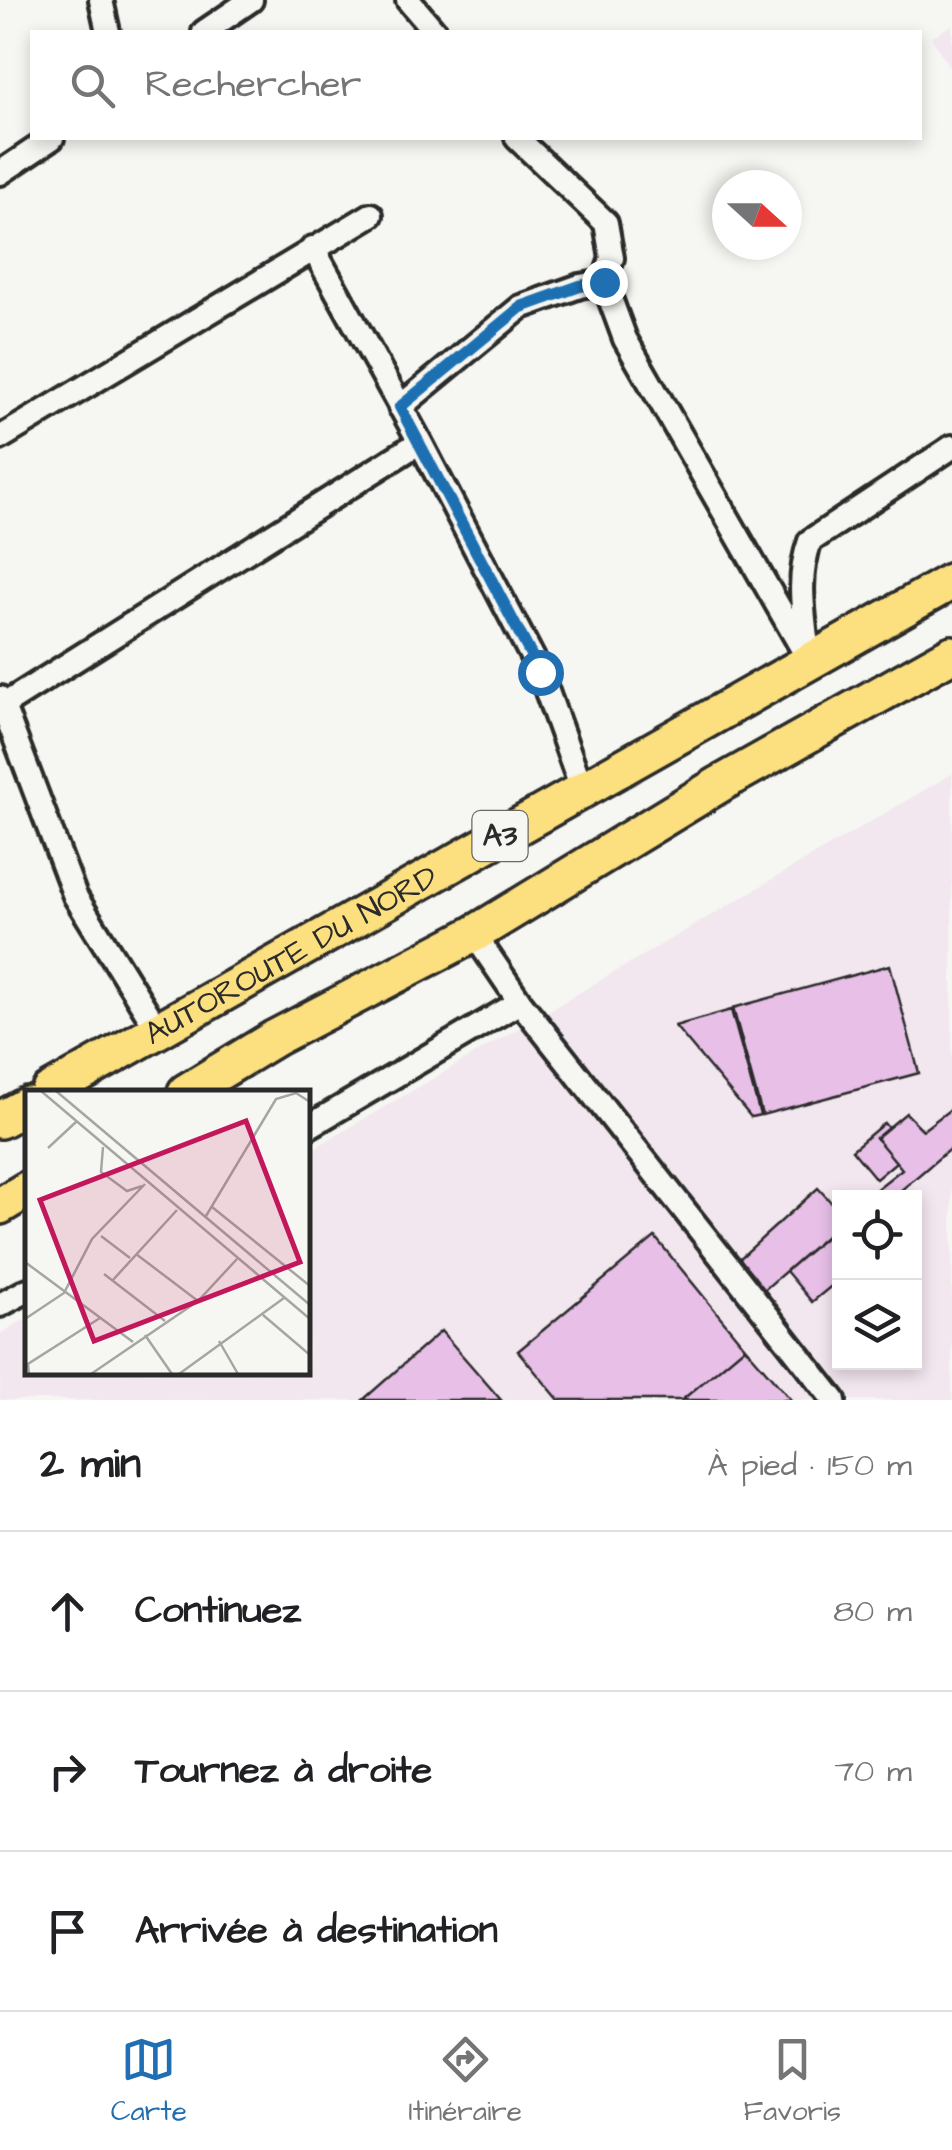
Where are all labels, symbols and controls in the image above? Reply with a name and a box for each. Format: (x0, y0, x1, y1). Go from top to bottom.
search box (30, 30, 922, 140)
icon: search (65, 58, 120, 113)
text: Rechercher (145, 59, 361, 111)
north arrow (712, 170, 802, 260)
route end (582, 260, 628, 306)
route start (518, 650, 564, 696)
road number: A3 (472, 811, 528, 861)
street label: AUTOROUTE DU NORD (136, 854, 446, 1056)
inset map (25, 1090, 310, 1375)
map controls (832, 1190, 922, 1370)
button: locate (832, 1190, 922, 1280)
button: layers (832, 1280, 922, 1370)
text: 2 min (40, 1436, 141, 1494)
text: À pied · 150 m (708, 1443, 912, 1488)
icon: ahead (40, 1584, 95, 1639)
text: Continuez (135, 1585, 301, 1637)
text: 80 m (833, 1589, 912, 1634)
icon: right (40, 1744, 95, 1799)
text: Tournez à droite (135, 1745, 432, 1797)
text: 70 m (834, 1749, 912, 1794)
icon: arrive (40, 1904, 95, 1959)
text: Arrivée à destination (135, 1905, 498, 1957)
tab: Carte (111, 2032, 187, 2131)
tab: Itinéraire (408, 2032, 522, 2131)
tab: Favoris (744, 2032, 841, 2131)

